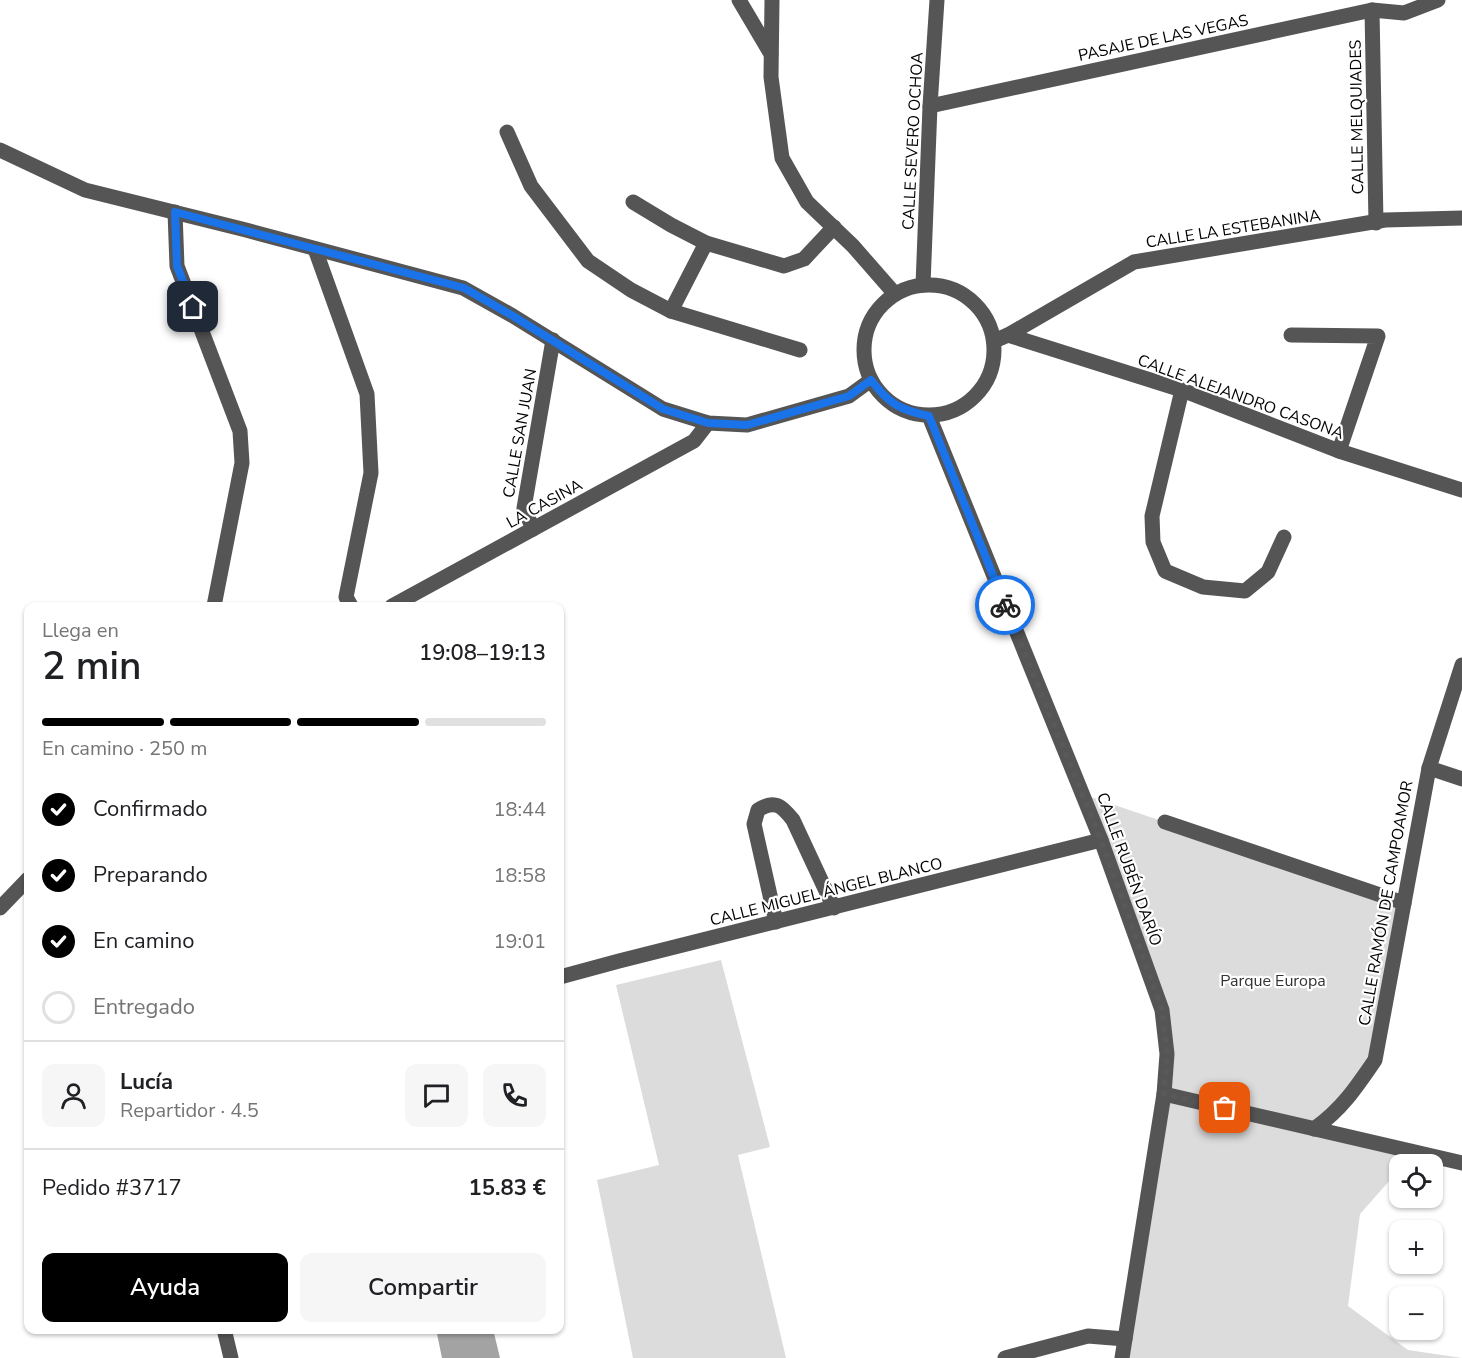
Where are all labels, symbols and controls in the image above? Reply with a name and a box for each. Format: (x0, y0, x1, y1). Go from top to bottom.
street label: PASAJE DE LAS VEGAS (1076, 9, 1250, 67)
street label: CALLE MELQUIADES (1345, 39, 1369, 194)
street label: CALLE SEVERO OCHOA (897, 51, 929, 231)
street label: CALLE LA ESTEBANINA (1144, 204, 1322, 254)
pin (167, 281, 218, 332)
icon: home (176, 290, 209, 323)
street label: CALLE ALEJANDRO CASONA (1134, 349, 1347, 445)
street label: CALLE SAN JUAN (498, 367, 542, 499)
street label: LA CASINA (503, 474, 587, 534)
courier (975, 575, 1035, 635)
icon: bike (989, 589, 1022, 622)
text: Llega en (42, 617, 119, 644)
text: 19:08–19:13 (419, 638, 546, 668)
text: 2 min (42, 640, 141, 693)
text: En camino · 250 m (42, 735, 207, 762)
street label: CALLE RAMÓN DE CAMPOAMOR (1354, 779, 1418, 1027)
street label: CALLE RUBÉN DARÍO (1091, 790, 1167, 949)
icon: check (42, 793, 75, 826)
text: Confirmado (93, 794, 208, 824)
text: 18:44 (493, 796, 546, 823)
street label: CALLE MIGUEL ÁNGEL BLANCO (708, 852, 945, 932)
icon: check (42, 859, 75, 892)
text: Preparando (93, 860, 208, 890)
text: 18:58 (493, 862, 546, 889)
icon: check (42, 925, 75, 958)
text: En camino (93, 926, 194, 956)
text: 19:01 (493, 928, 546, 955)
park label: Parque Europa (1220, 970, 1326, 992)
text: Entregado (93, 992, 195, 1022)
button: person (42, 1064, 105, 1127)
button: chat (405, 1064, 468, 1127)
button: phone (483, 1064, 546, 1127)
text: Lucía (120, 1067, 173, 1097)
pin (1199, 1082, 1250, 1133)
icon: bag (1208, 1091, 1241, 1124)
text: Repartidor · 4.5 (120, 1097, 259, 1124)
map controls (1389, 1154, 1443, 1340)
button: locate (1389, 1154, 1443, 1208)
text: Pedido #3717 (42, 1173, 182, 1203)
text: 15.83 € (469, 1173, 546, 1203)
button: + (1389, 1220, 1443, 1274)
button: Ayuda (42, 1253, 288, 1322)
button: Compartir (300, 1253, 546, 1322)
button: − (1389, 1286, 1443, 1340)

